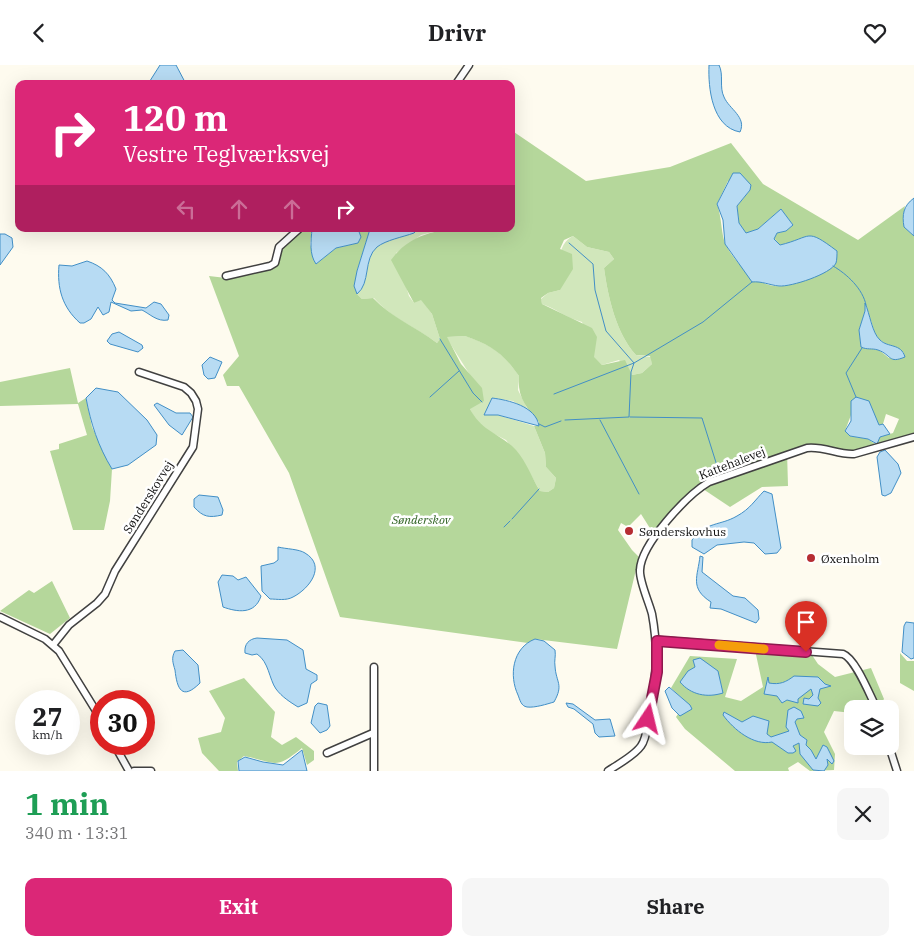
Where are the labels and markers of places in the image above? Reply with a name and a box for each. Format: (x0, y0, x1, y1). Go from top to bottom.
place label: Sønderskovhus (639, 524, 726, 539)
marker: Sønderskovhus (623, 525, 635, 537)
place label: Øxenholm (821, 551, 880, 566)
marker: Øxenholm (805, 552, 817, 564)
pin (785, 601, 827, 652)

